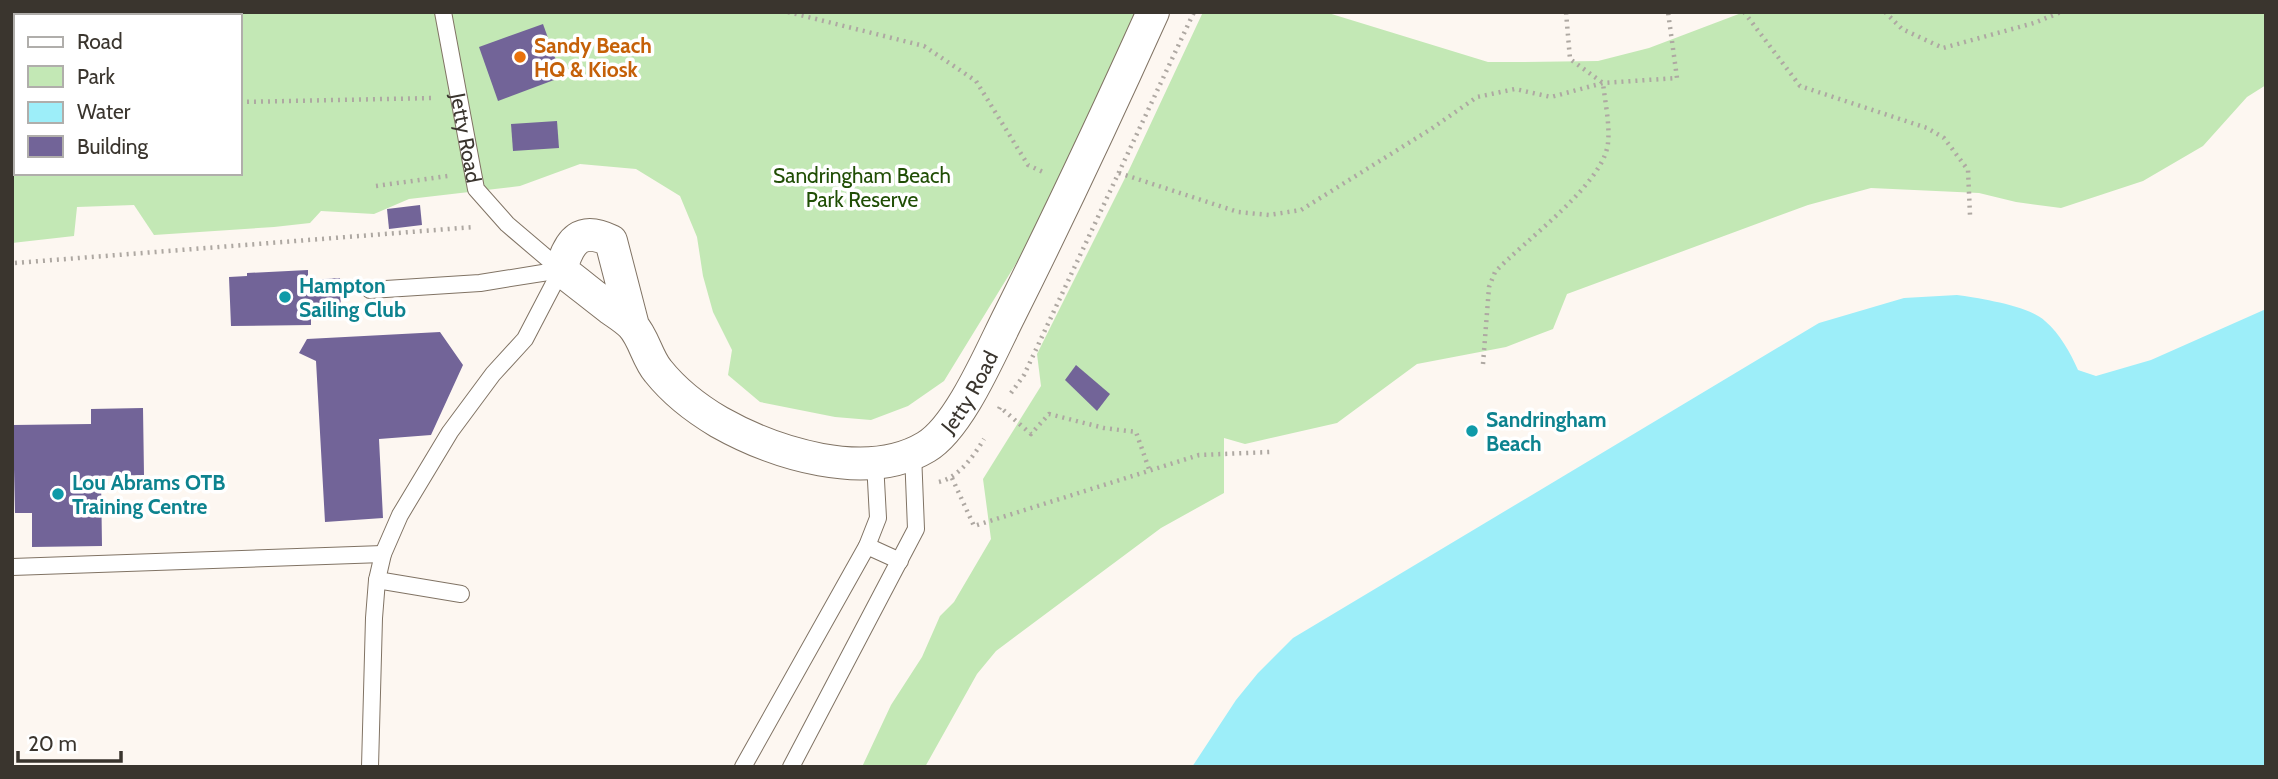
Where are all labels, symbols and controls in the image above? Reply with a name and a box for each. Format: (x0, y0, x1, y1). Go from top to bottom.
legend (14, 14, 242, 175)
text: Road (77, 29, 123, 54)
place label: Sandy Beach HQ & Kiosk (534, 33, 652, 82)
marker: Sandy Beach HQ & Kiosk (512, 49, 528, 65)
text: Park (77, 64, 115, 89)
street label: Jetty Road (446, 90, 487, 185)
text: Water (77, 99, 131, 124)
text: Building (77, 134, 149, 159)
park label: Sandringham Beach Park Reserve (773, 163, 951, 212)
place label: Hampton Sailing Club (299, 273, 406, 322)
marker: Hampton Sailing Club (277, 289, 293, 305)
street label: Jetty Road (935, 346, 1003, 439)
place label: Sandringham Beach (1486, 407, 1607, 456)
marker: Sandringham Beach (1464, 423, 1480, 439)
place label: Lou Abrams OTB Training Centre (72, 470, 225, 519)
marker: Lou Abrams OTB Training Centre (50, 486, 66, 502)
scale bar (18, 720, 121, 764)
text: 20 m (28, 731, 77, 756)

